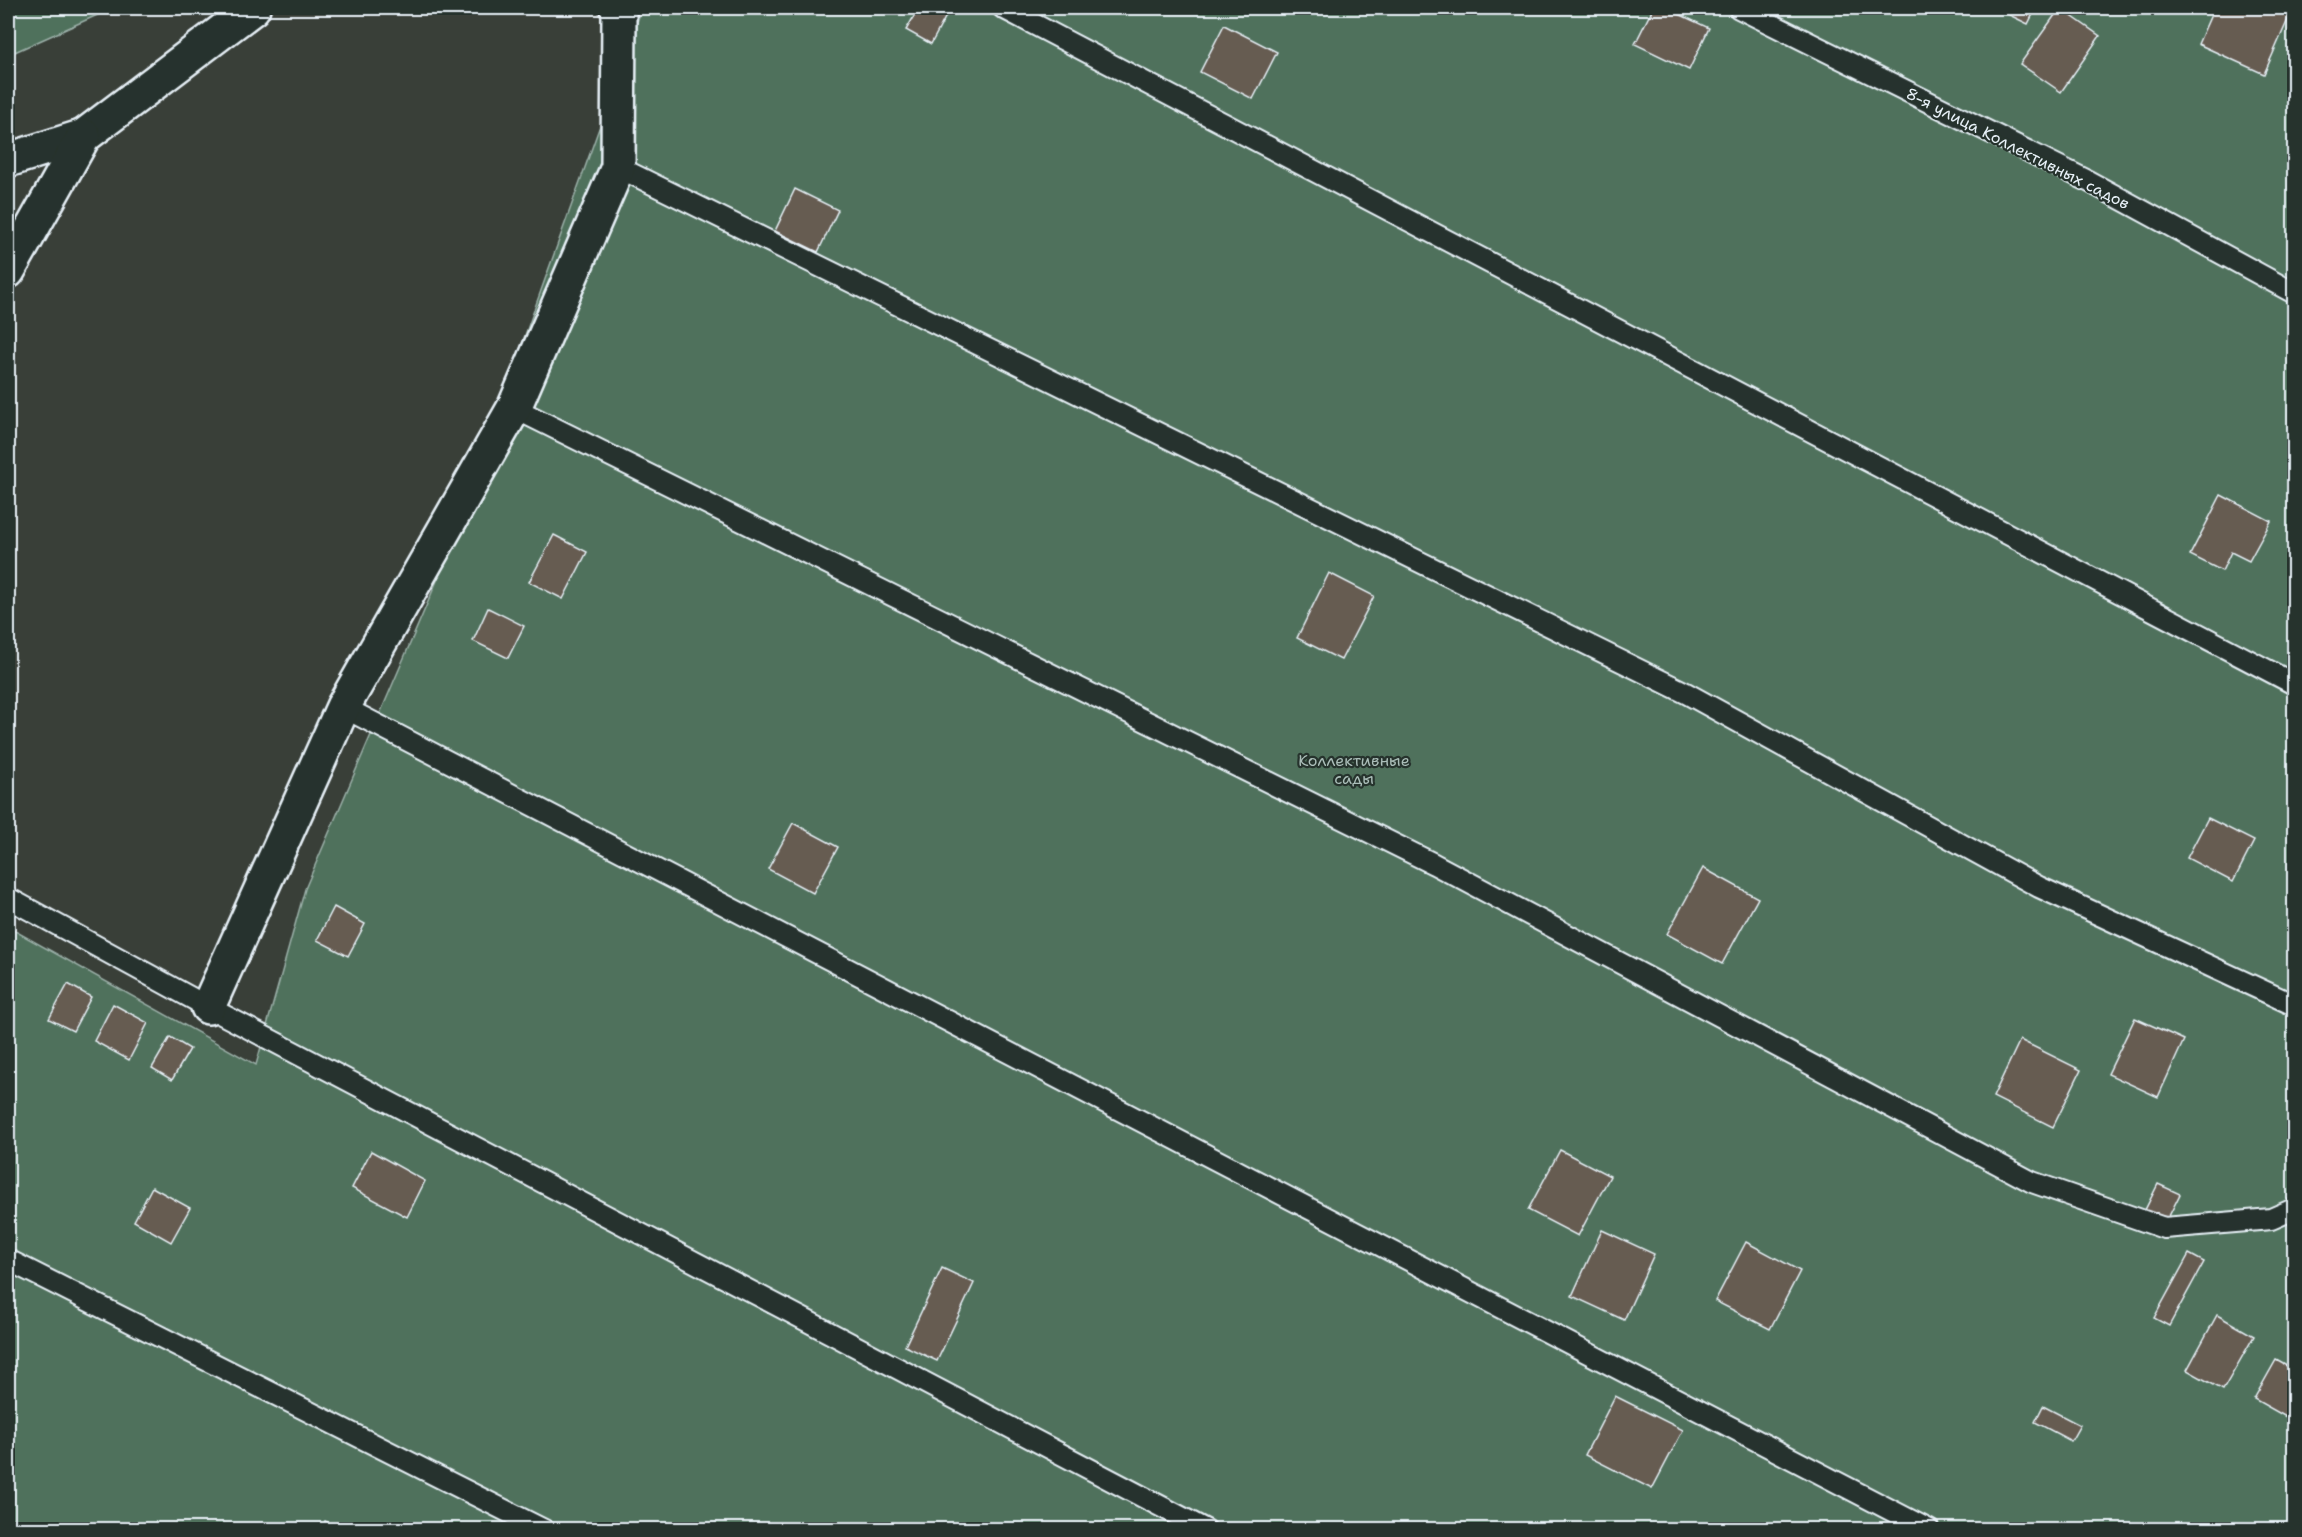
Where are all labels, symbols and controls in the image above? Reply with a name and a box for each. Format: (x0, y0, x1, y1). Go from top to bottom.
street label: 8-я улица Коллективных садов (1903, 83, 2133, 214)
park label: Коллективные сады (1298, 750, 1410, 789)

